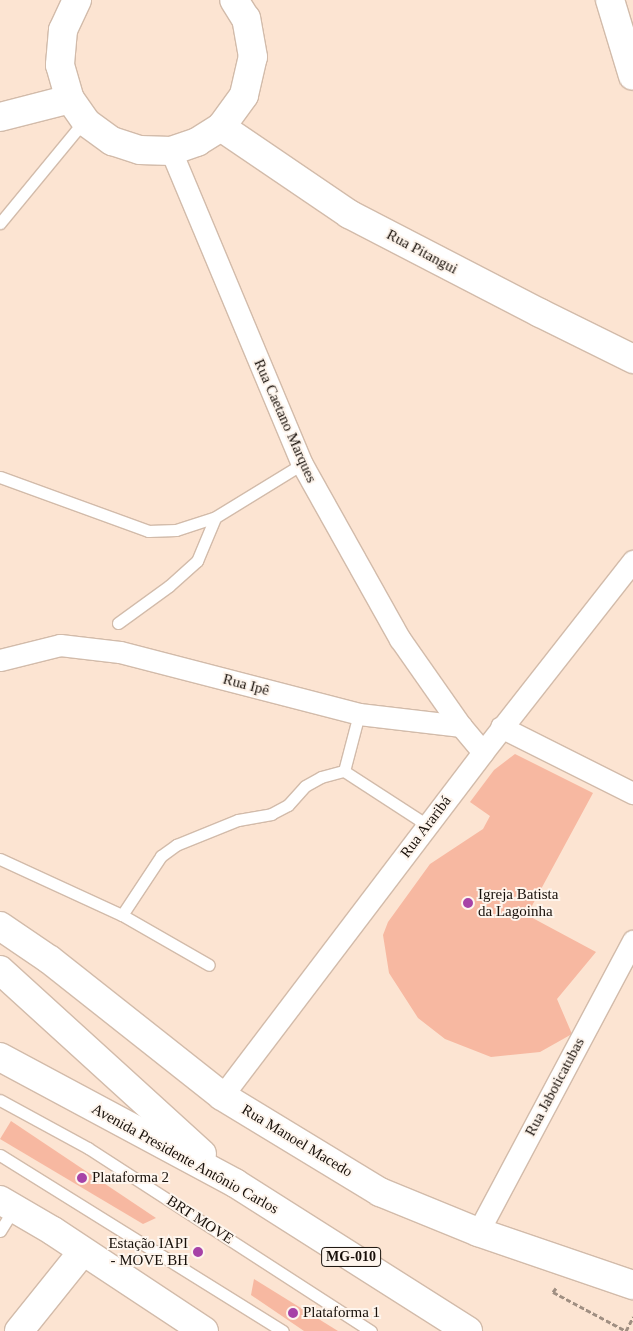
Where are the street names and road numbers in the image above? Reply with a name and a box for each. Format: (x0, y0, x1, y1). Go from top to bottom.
street label: Rua Pitangui (383, 226, 461, 278)
street label: Rua Caetano Marques (250, 356, 320, 486)
street label: Rua Ipê (221, 670, 271, 700)
street label: Rua Araribá (397, 792, 455, 862)
street label: Rua Jaboticatubas (522, 1035, 588, 1139)
street label: Avenida Presidente Antônio Carlos (88, 1100, 282, 1218)
street label: Rua Manoel Macedo (238, 1101, 356, 1181)
street label: BRT MOVE (163, 1192, 237, 1248)
road number: MG-010 (321, 1246, 381, 1268)

